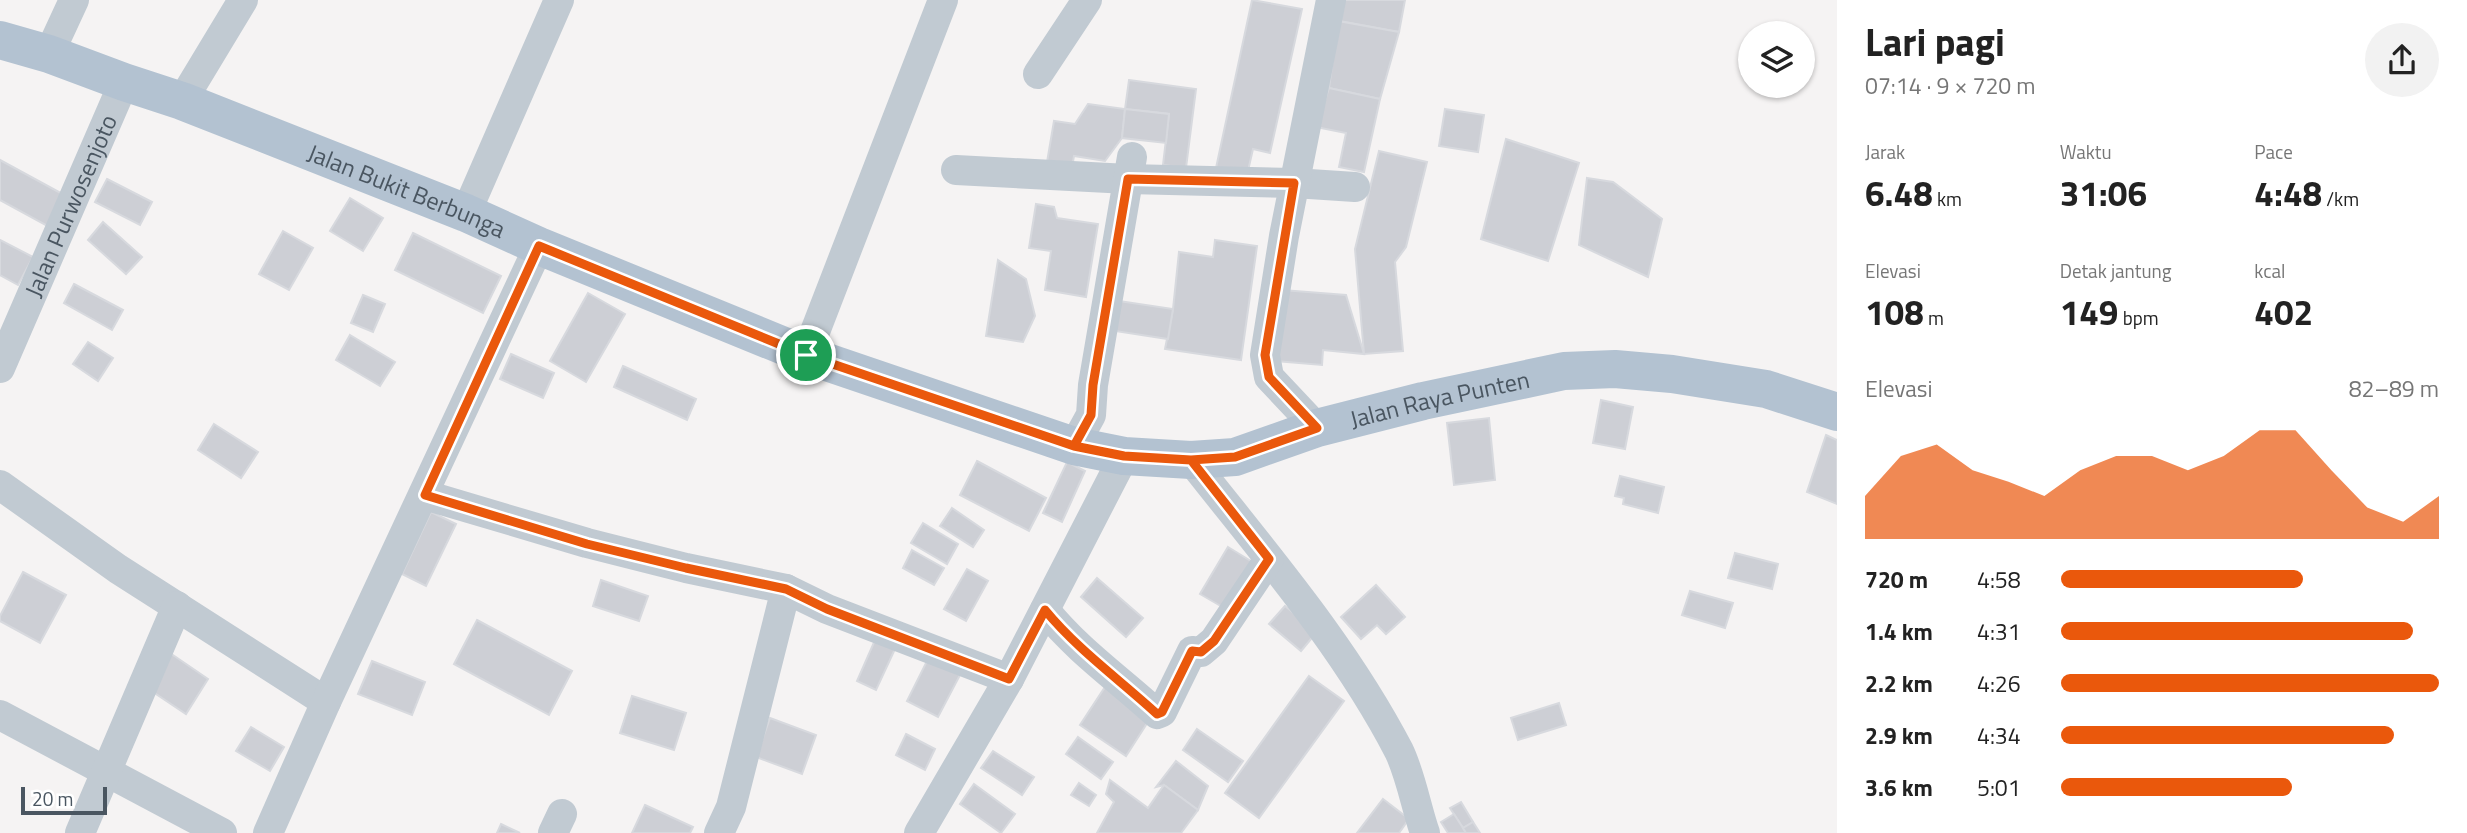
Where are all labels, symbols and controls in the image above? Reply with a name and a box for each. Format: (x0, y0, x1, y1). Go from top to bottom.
text: Lari pagi (1865, 13, 2005, 71)
map controls (1738, 21, 1815, 98)
button: layers (1738, 21, 1815, 98)
button: share (2365, 23, 2439, 97)
text: 07:14 · 9 × 720 m (1865, 68, 2035, 103)
street label: Jalan Purwosenjoto (15, 109, 126, 303)
street label: Jalan Bukit Berbunga (303, 134, 512, 247)
text: Jarak (1865, 137, 1905, 166)
text: Waktu (2060, 137, 2112, 166)
text: Pace (2254, 137, 2293, 166)
text: 6.48 (1865, 166, 1933, 220)
text: 31:06 (2060, 166, 2147, 220)
text: 4:48 (2254, 166, 2322, 220)
text: km (1933, 184, 1962, 213)
text: /km (2322, 184, 2359, 213)
text: Elevasi (1865, 256, 1921, 285)
text: Detak jantung (2060, 256, 2171, 285)
text: kcal (2254, 256, 2285, 285)
text: 108 (1865, 285, 1924, 339)
text: 149 (2060, 285, 2118, 339)
text: 402 (2254, 285, 2313, 339)
text: m (1924, 303, 1944, 332)
text: bpm (2118, 303, 2159, 332)
pin (776, 325, 836, 385)
icon: arrive (787, 336, 825, 374)
street label: Jalan Raya Punten (1346, 361, 1533, 437)
text: Elevasi (1865, 371, 1933, 406)
text: 82–89 m (2349, 371, 2439, 406)
text: 720 m (1865, 562, 1928, 597)
text: 4:58 (1977, 562, 2021, 597)
text: 1.4 km (1865, 614, 1933, 649)
text: 4:31 (1977, 614, 2021, 649)
text: 2.2 km (1865, 666, 1933, 701)
text: 4:26 (1977, 666, 2021, 701)
text: 2.9 km (1865, 718, 1933, 753)
text: 4:34 (1977, 718, 2021, 753)
text: 3.6 km (1865, 770, 1933, 805)
text: 5:01 (1977, 770, 2021, 805)
scale bar (21, 784, 107, 816)
text: 20 m (32, 784, 73, 813)

